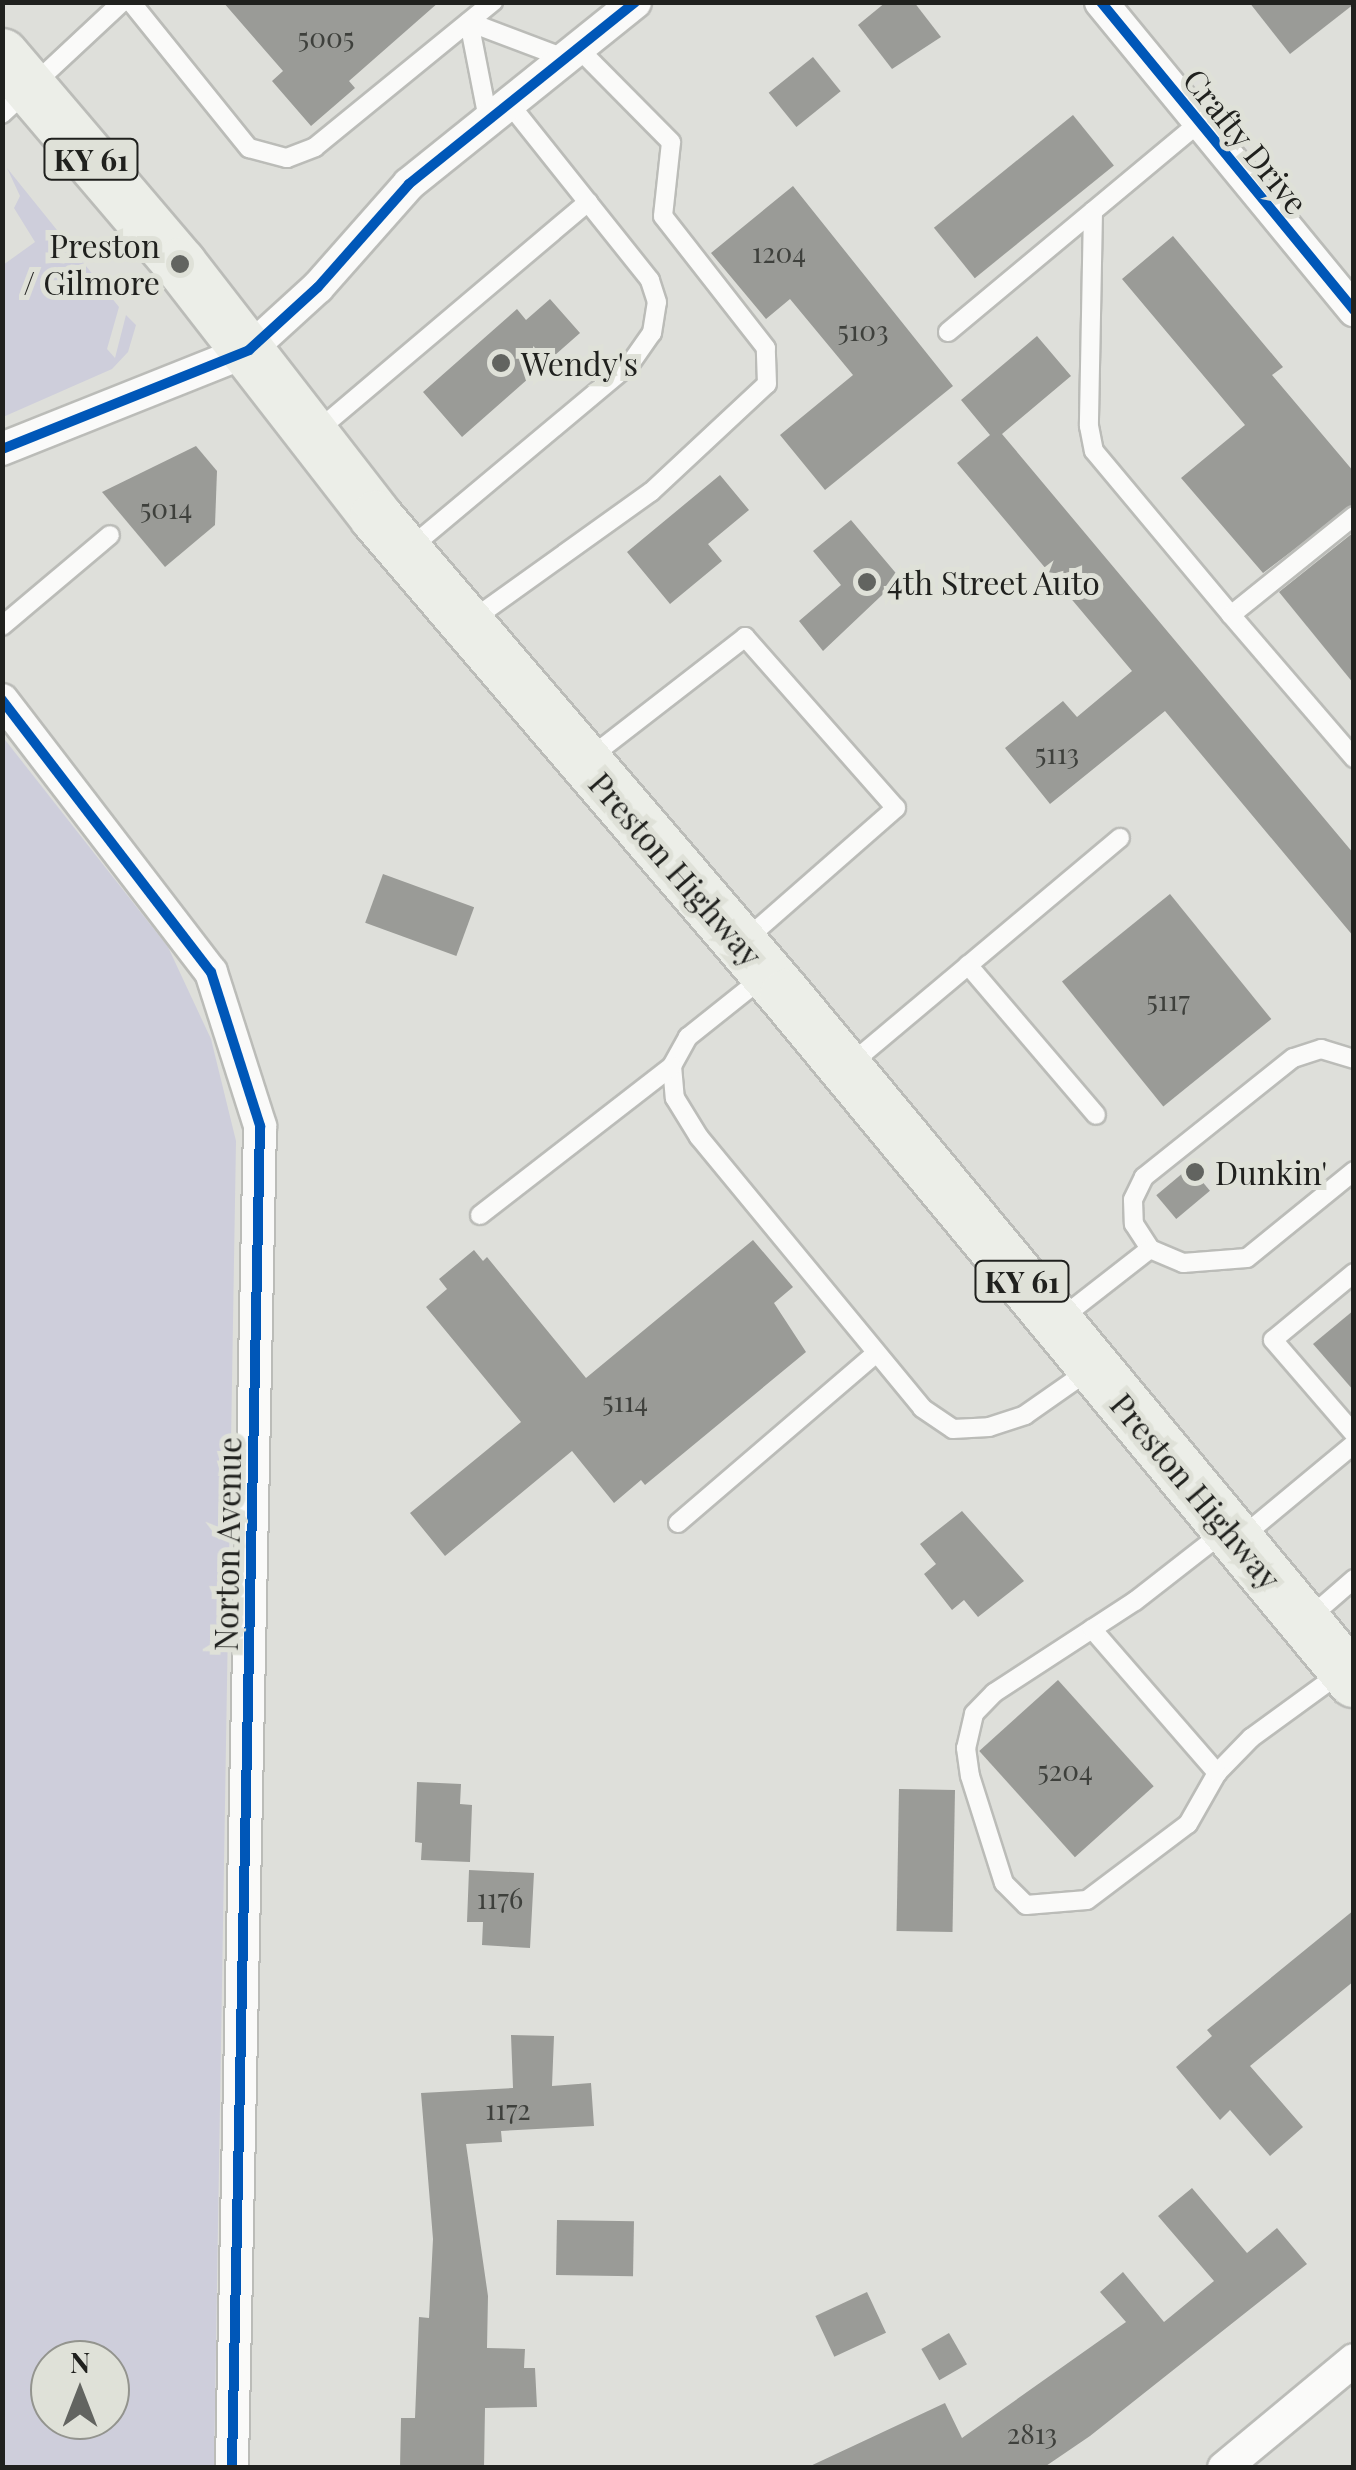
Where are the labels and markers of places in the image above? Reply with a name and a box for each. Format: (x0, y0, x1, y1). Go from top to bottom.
place label: Preston / Gilmore (23, 227, 160, 302)
marker: Preston / Gilmore (169, 253, 191, 275)
place label: Wendy's (521, 344, 638, 382)
marker: Wendy's (490, 352, 512, 374)
place label: 4th Street Auto (887, 563, 1101, 601)
marker: 4th Street Auto (856, 571, 878, 593)
place label: Dunkin' (1215, 1153, 1327, 1191)
marker: Dunkin' (1184, 1161, 1206, 1183)

